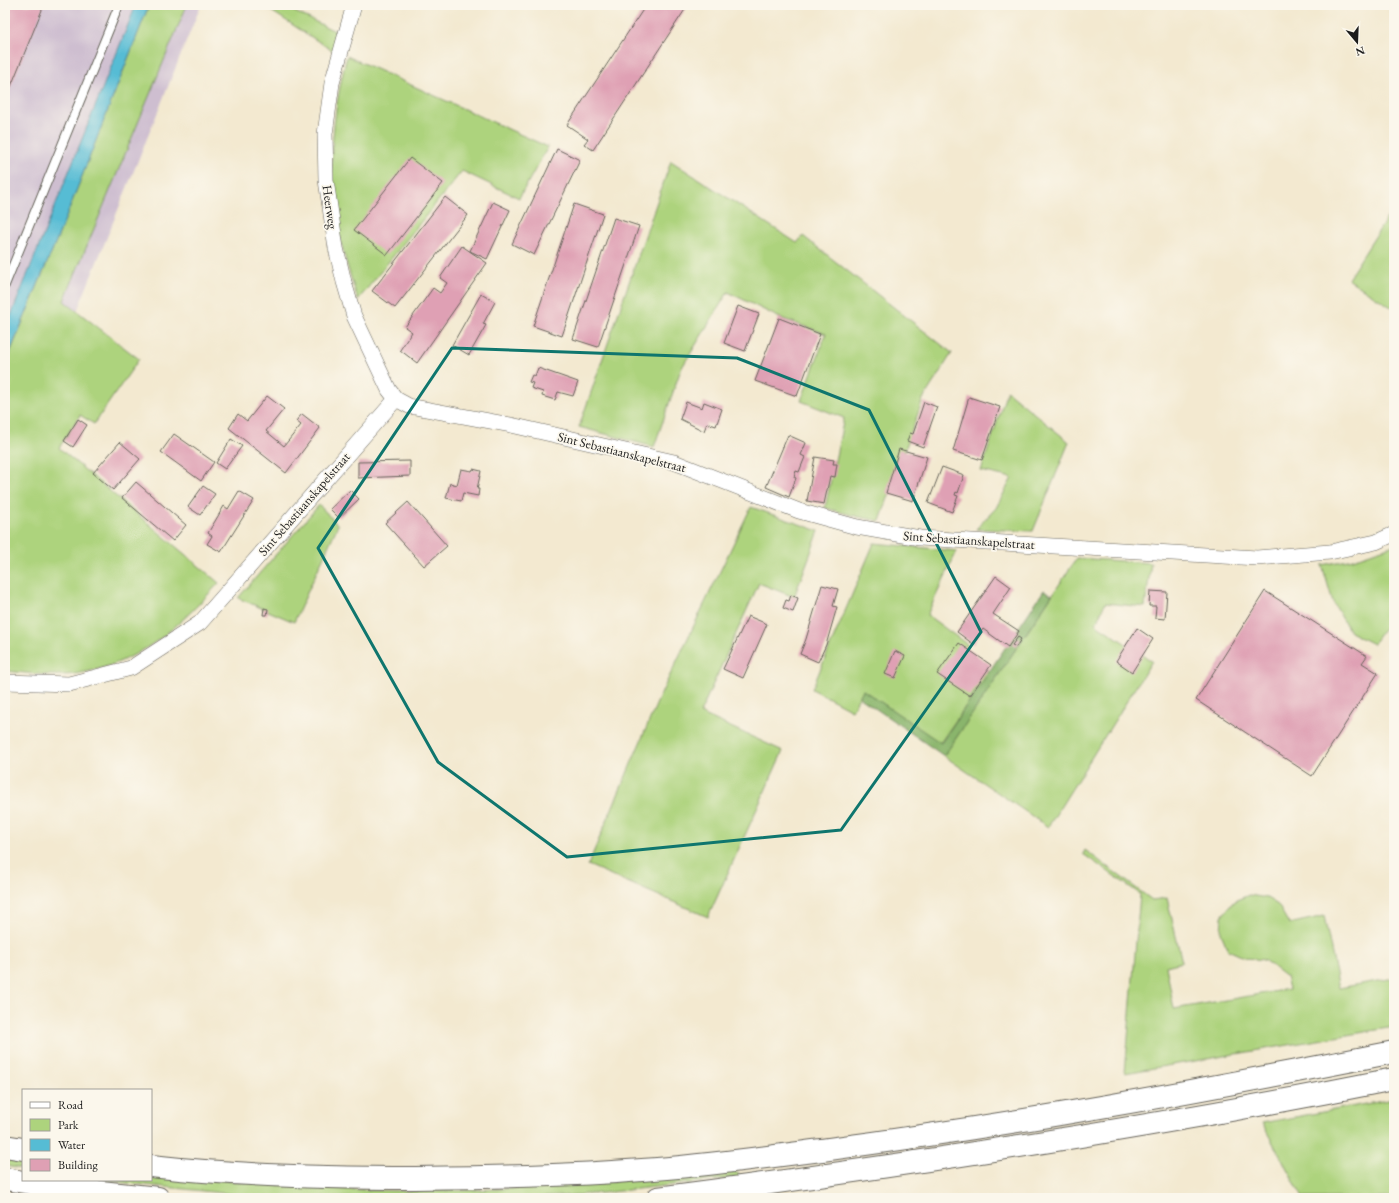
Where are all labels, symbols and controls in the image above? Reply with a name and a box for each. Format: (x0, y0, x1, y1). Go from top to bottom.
north arrow (1337, 22, 1377, 62)
text: N (1354, 43, 1367, 60)
street label: Heerweg (319, 184, 342, 230)
street label: Sint Sebastiaanskapelstraat (556, 428, 688, 476)
street label: Sint Sebastiaanskapelstraat (254, 449, 354, 559)
street label: Sint Sebastiaanskapelstraat (903, 527, 1035, 553)
legend (22, 1089, 152, 1181)
text: Road (58, 1097, 84, 1113)
text: Park (58, 1117, 79, 1133)
text: Water (58, 1137, 85, 1153)
text: Building (58, 1157, 99, 1173)

